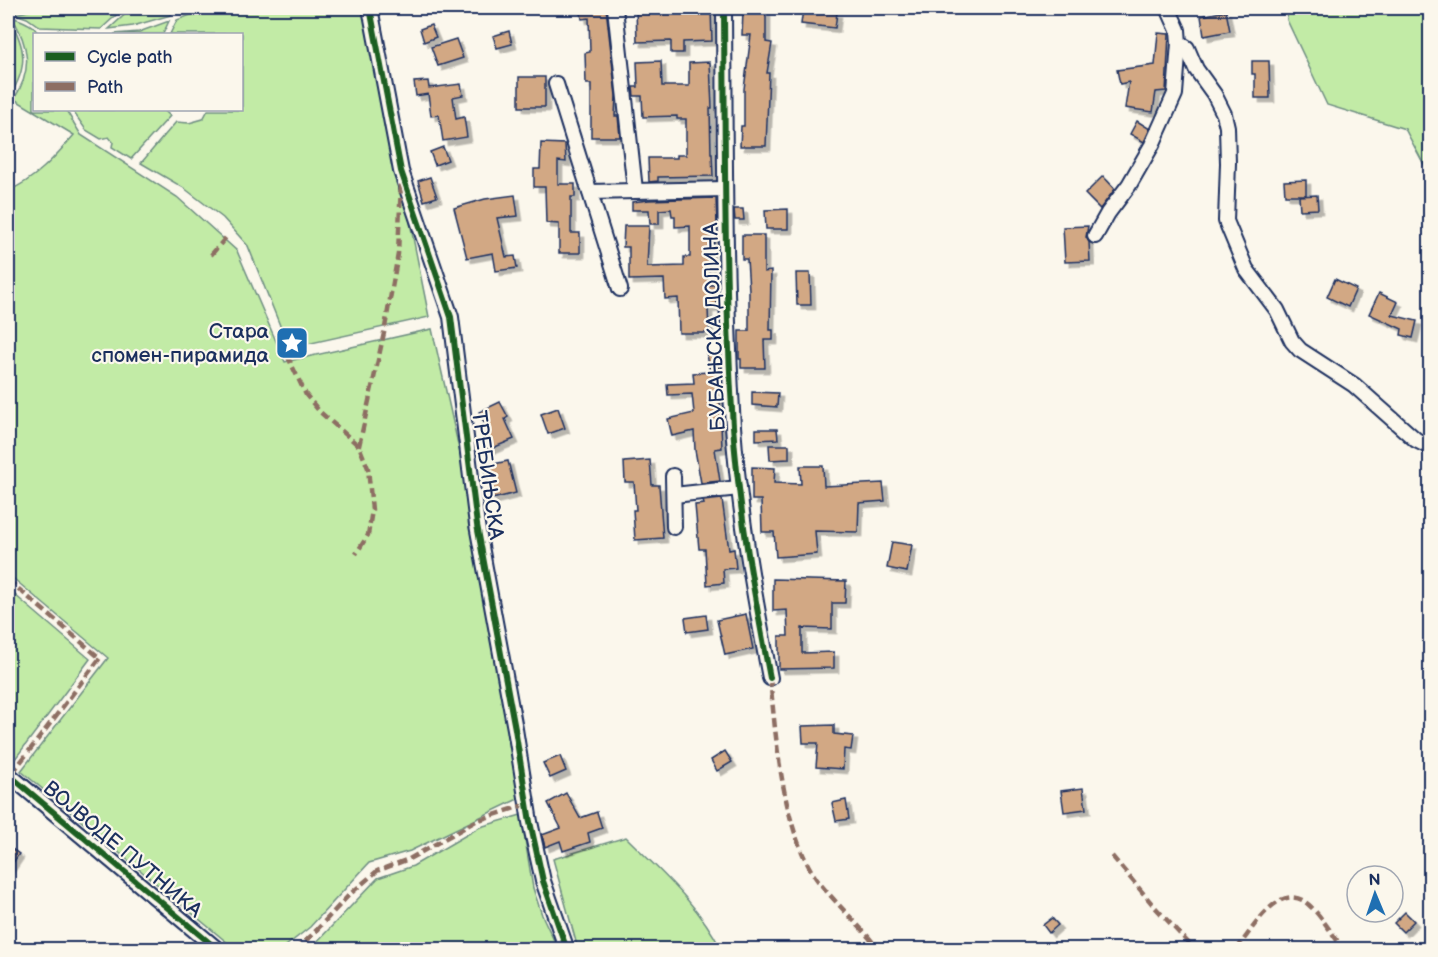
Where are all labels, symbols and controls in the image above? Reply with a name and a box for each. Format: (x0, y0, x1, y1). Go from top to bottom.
legend (33, 33, 243, 111)
text: Cycle path (87, 47, 173, 68)
text: Path (87, 77, 123, 98)
street label: БУБАЊСКА ДОЛИНА (698, 222, 731, 432)
place label: Стара спомен-пирамида (92, 319, 270, 368)
place icon: Стара спомен-пирамида (274, 325, 310, 361)
street label: ТРЕБИЊСКА (466, 409, 509, 541)
street label: ВОЈВОДЕ ПУТНИКА (38, 776, 207, 923)
north arrow (1345, 864, 1405, 924)
text: N (1368, 871, 1381, 890)

